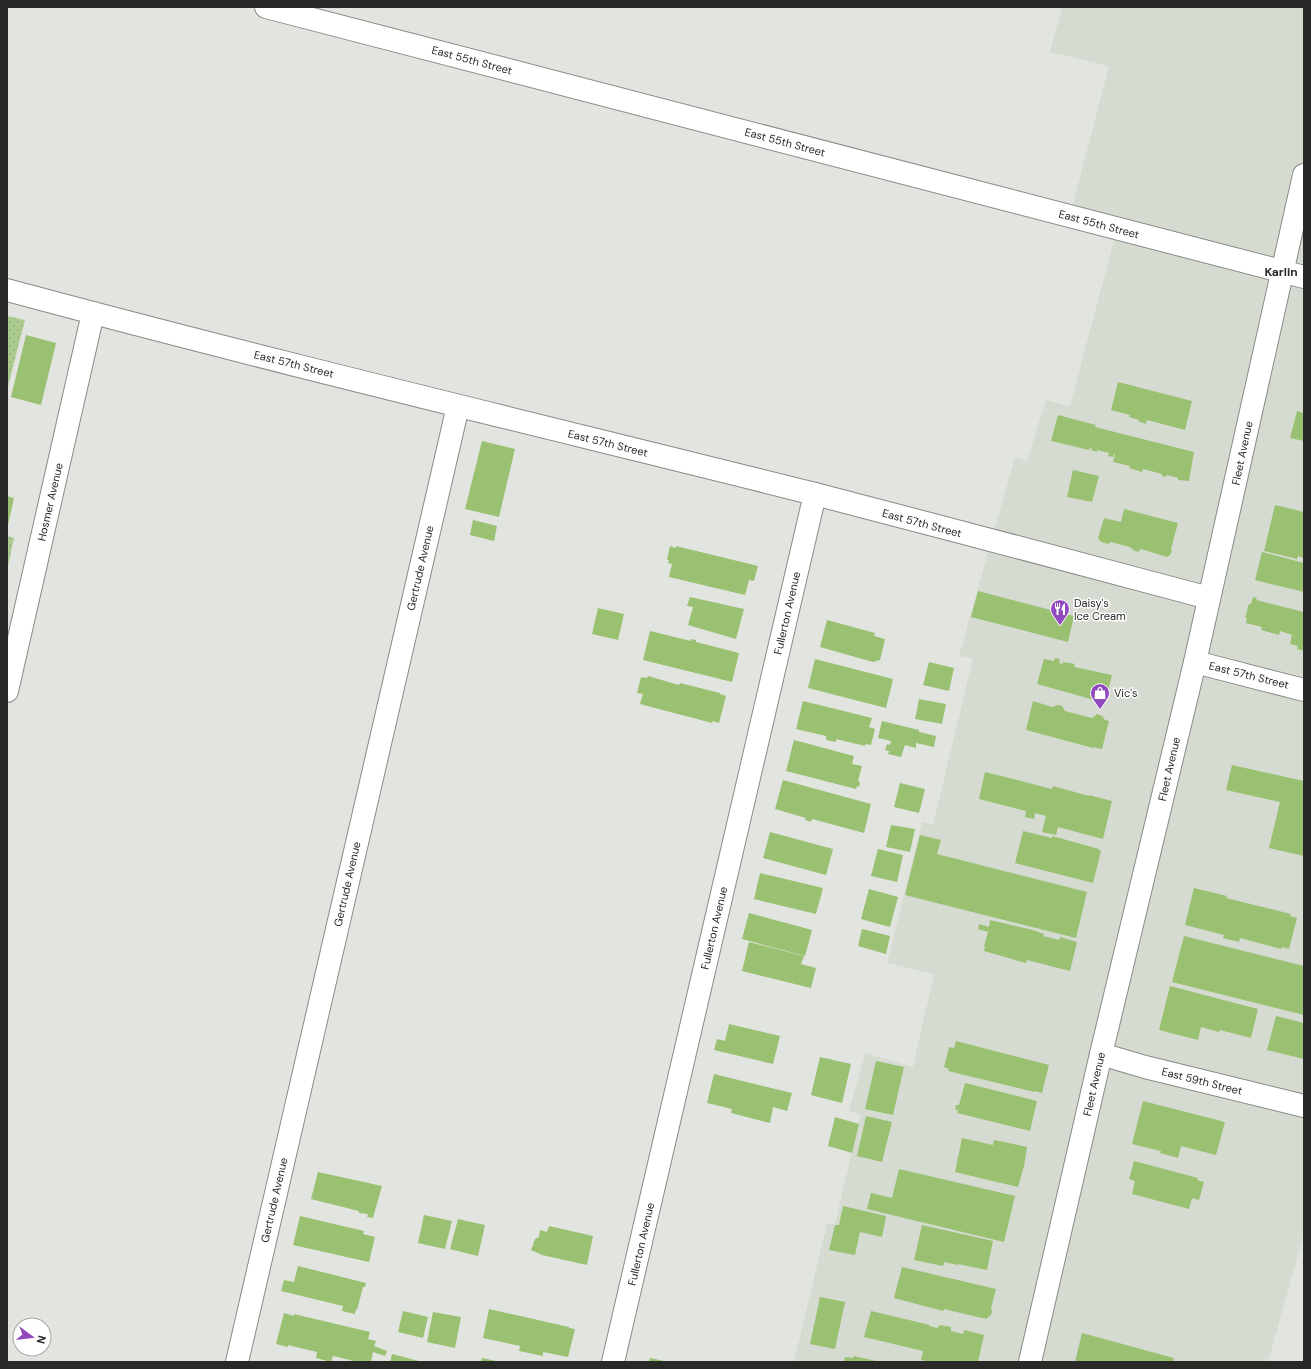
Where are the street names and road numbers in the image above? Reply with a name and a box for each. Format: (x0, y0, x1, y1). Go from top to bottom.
street label: East 55th Street (430, 43, 514, 77)
street label: East 55th Street (743, 125, 827, 159)
street label: East 55th Street (1057, 207, 1141, 241)
street label: East 57th Street (253, 347, 335, 381)
street label: Fleet Avenue (1228, 420, 1256, 486)
street label: East 57th Street (567, 426, 649, 460)
street label: Hosmer Avenue (34, 461, 66, 543)
street label: East 57th Street (881, 506, 963, 540)
street label: Gertrude Avenue (403, 524, 437, 612)
street label: Fullerton Avenue (771, 570, 803, 656)
street label: East 57th Street (1208, 658, 1290, 692)
street label: Fleet Avenue (1155, 736, 1183, 802)
street label: Gertrude Avenue (330, 840, 364, 928)
street label: Fullerton Avenue (698, 885, 730, 971)
street label: Fleet Avenue (1080, 1051, 1108, 1117)
street label: East 59th Street (1160, 1064, 1244, 1098)
street label: Gertrude Avenue (257, 1156, 291, 1244)
street label: Fullerton Avenue (625, 1201, 657, 1287)

